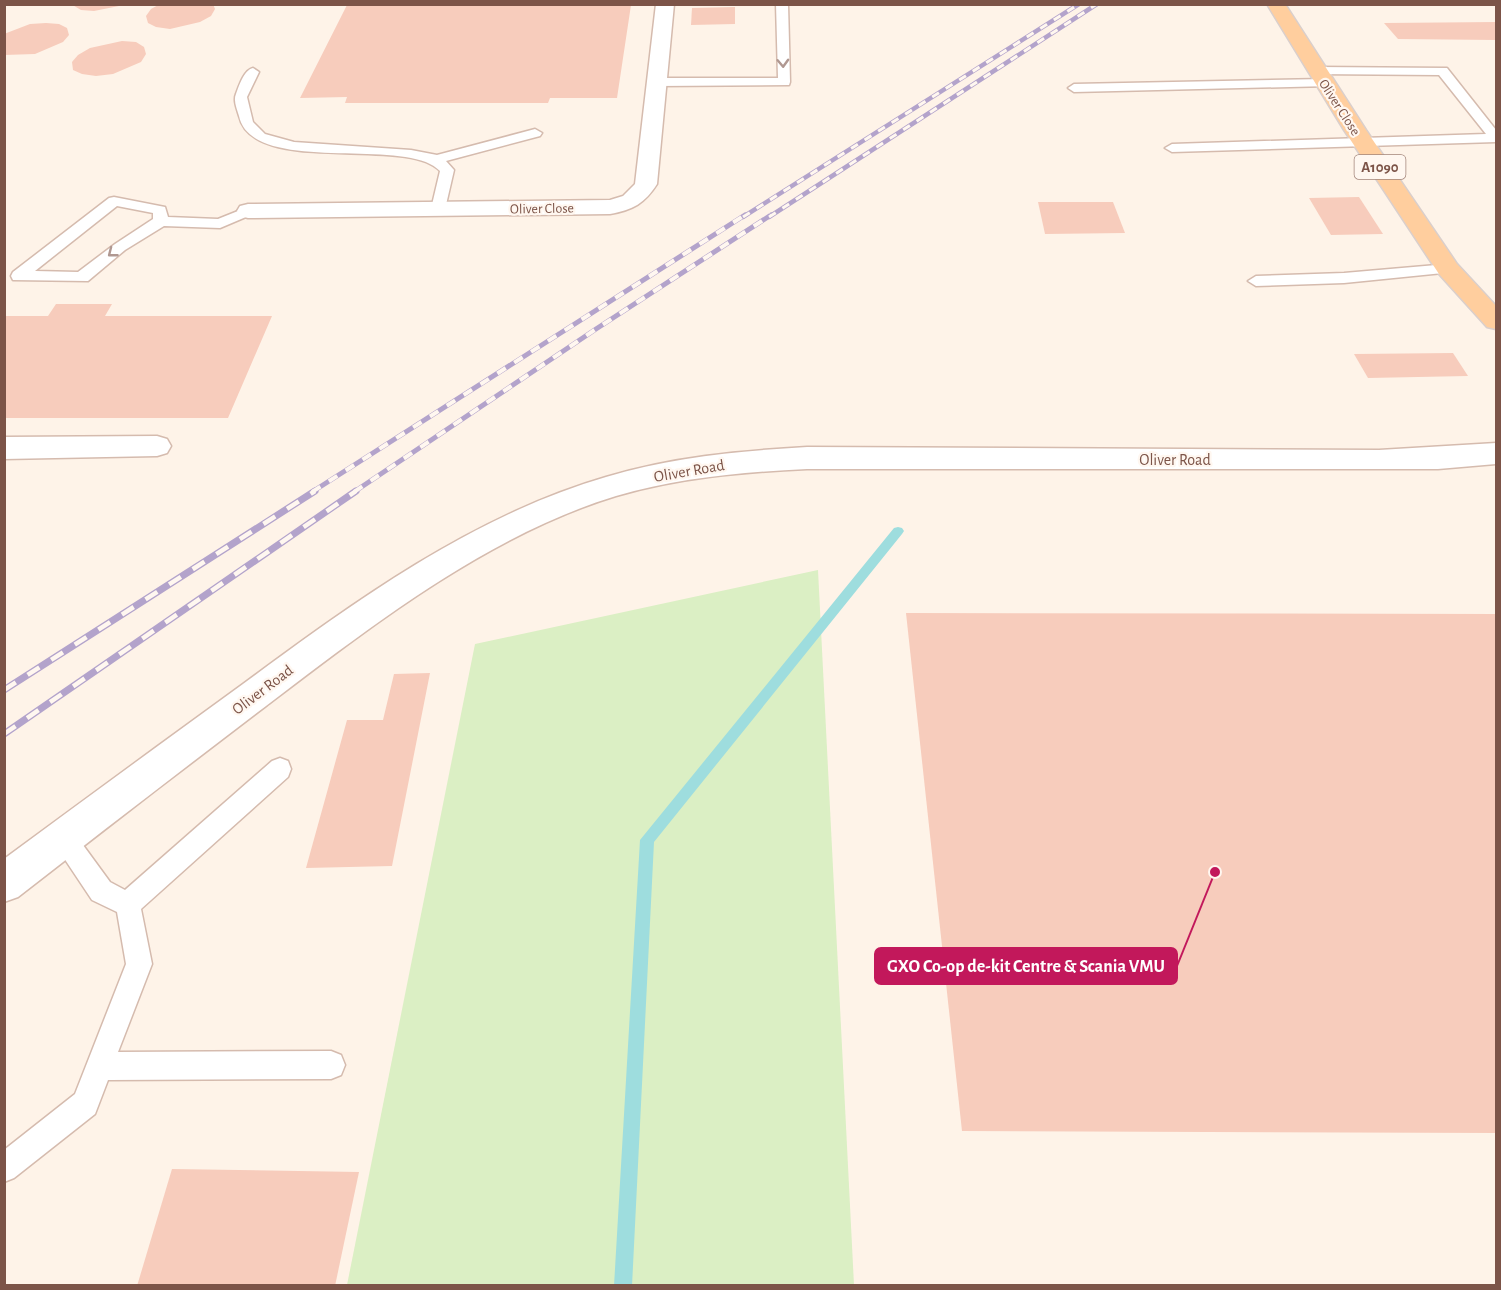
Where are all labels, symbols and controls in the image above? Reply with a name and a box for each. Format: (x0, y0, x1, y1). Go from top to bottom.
one-way arrow (777, 58, 789, 67)
street label: Oliver Close (1316, 77, 1362, 138)
road number: A1090 (1354, 155, 1406, 179)
street label: Oliver Close (510, 201, 574, 217)
one-way arrow (108, 246, 119, 257)
street label: Oliver Road (1139, 452, 1211, 468)
street label: Oliver Road (653, 457, 726, 485)
street label: Oliver Road (229, 662, 296, 718)
callout: GXO Co-op de-kit Centre & Scania VMU (875, 948, 1177, 984)
text: GXO Co-op de-kit Centre & Scania VMU (887, 958, 1165, 976)

